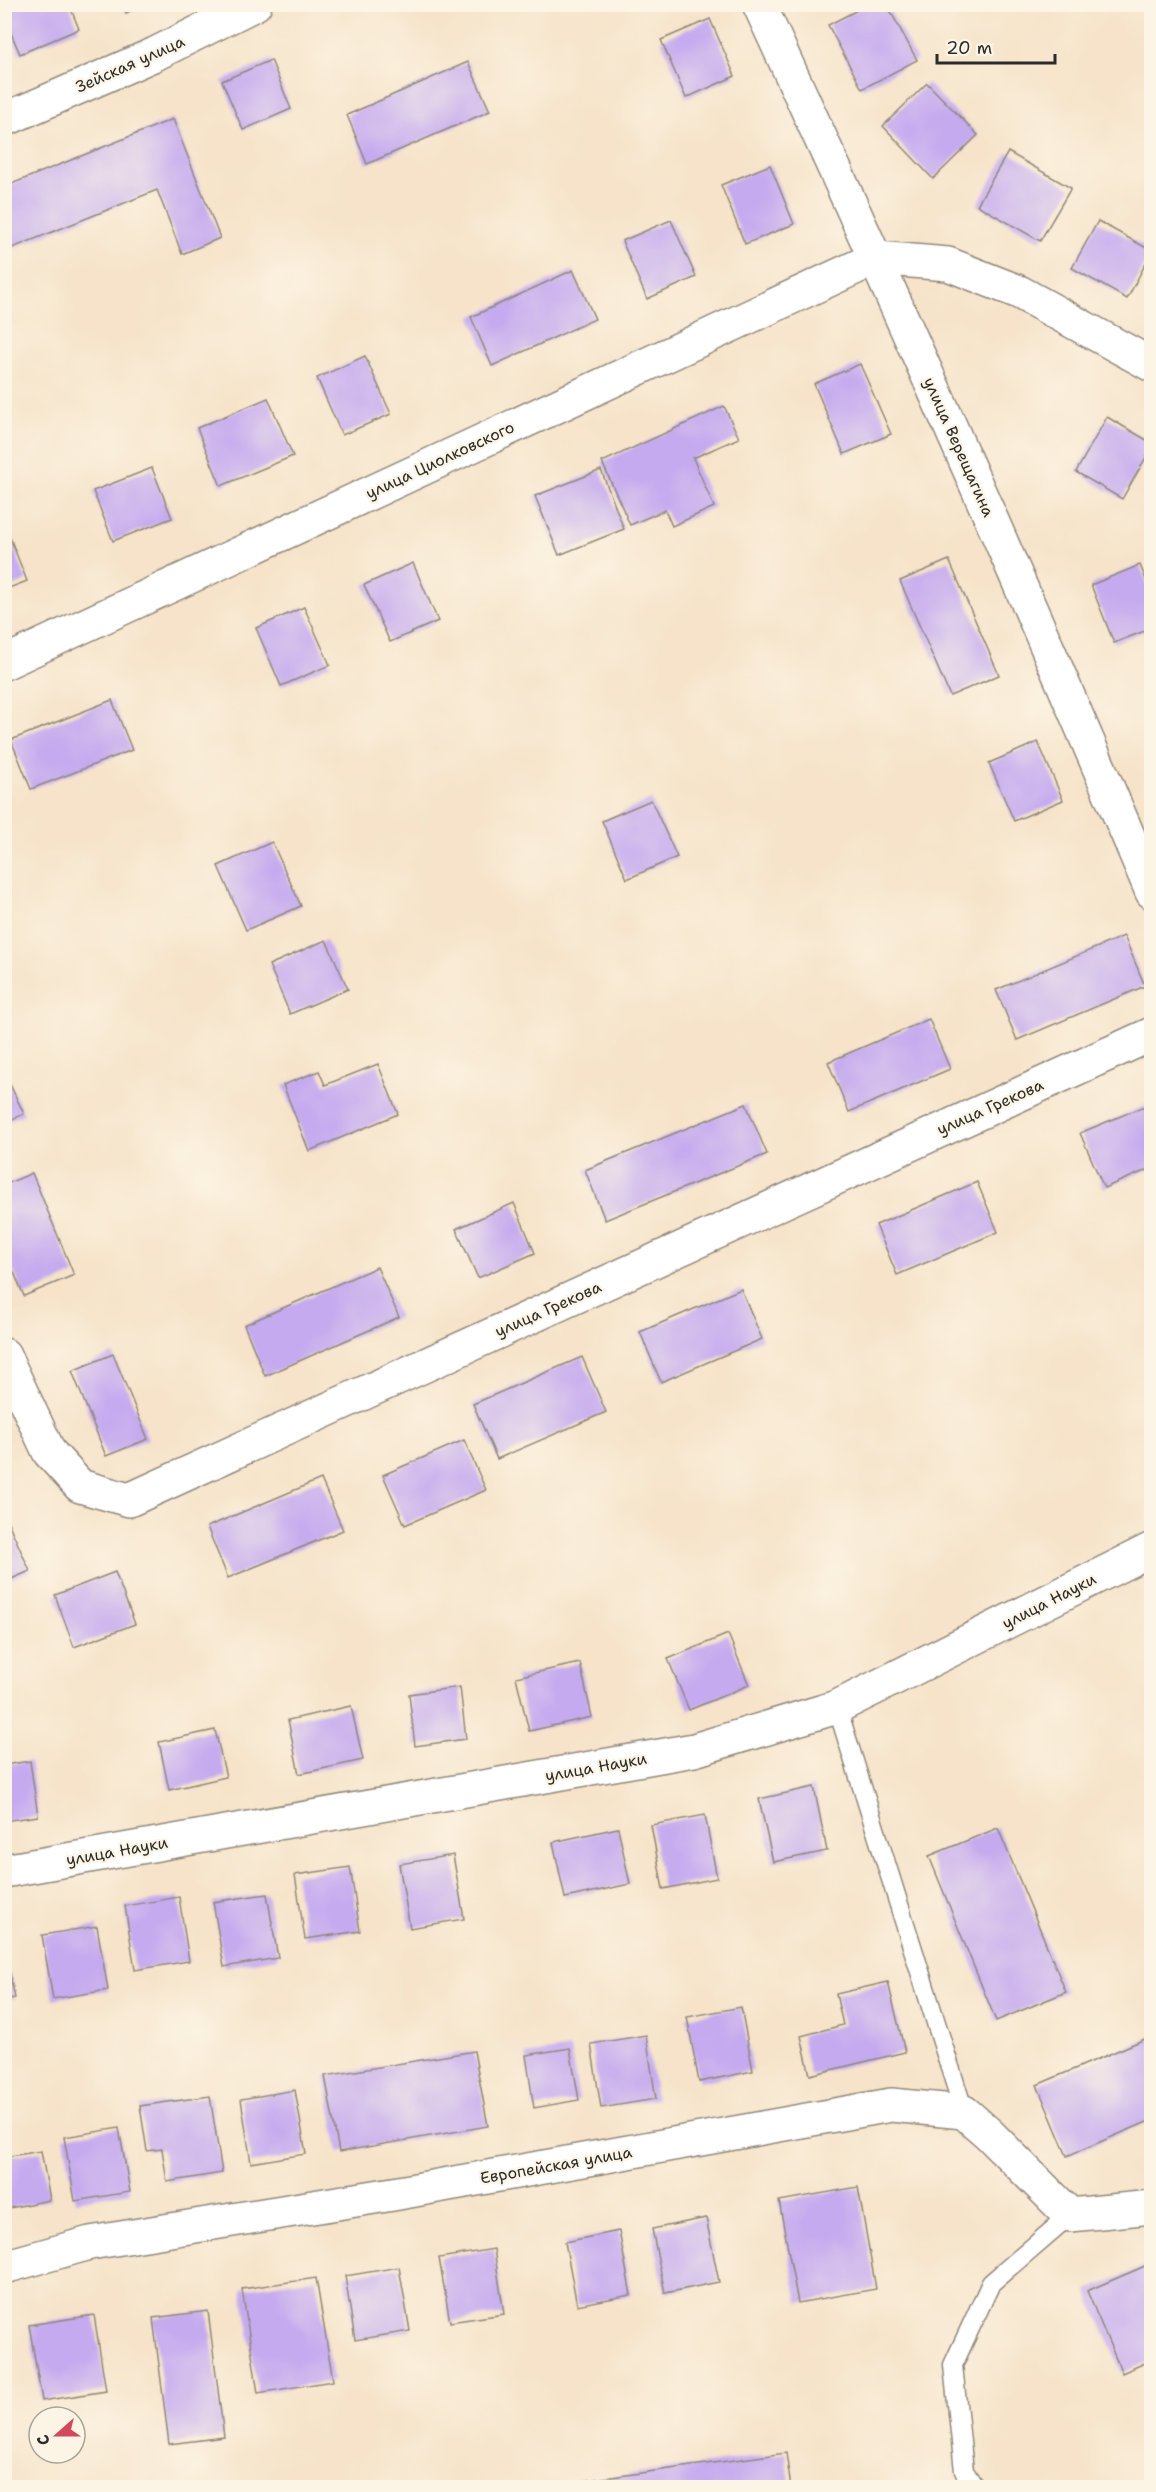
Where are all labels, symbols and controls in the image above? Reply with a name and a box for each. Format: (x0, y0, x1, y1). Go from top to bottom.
scale bar (937, 27, 1056, 65)
street label: Зейская улица (72, 31, 188, 97)
text: 20 m (946, 36, 992, 60)
street label: улица Верещагина (919, 374, 999, 520)
street label: улица Циолковского (362, 416, 518, 504)
street label: улица Грекова (933, 1074, 1047, 1140)
street label: улица Грекова (491, 1276, 605, 1342)
street label: улица Науки (998, 1568, 1100, 1634)
street label: улица Науки (544, 1748, 648, 1786)
street label: улица Науки (65, 1832, 169, 1870)
street label: Европейская улица (478, 2141, 634, 2189)
north arrow (27, 2405, 87, 2465)
text: С (32, 2432, 55, 2449)

